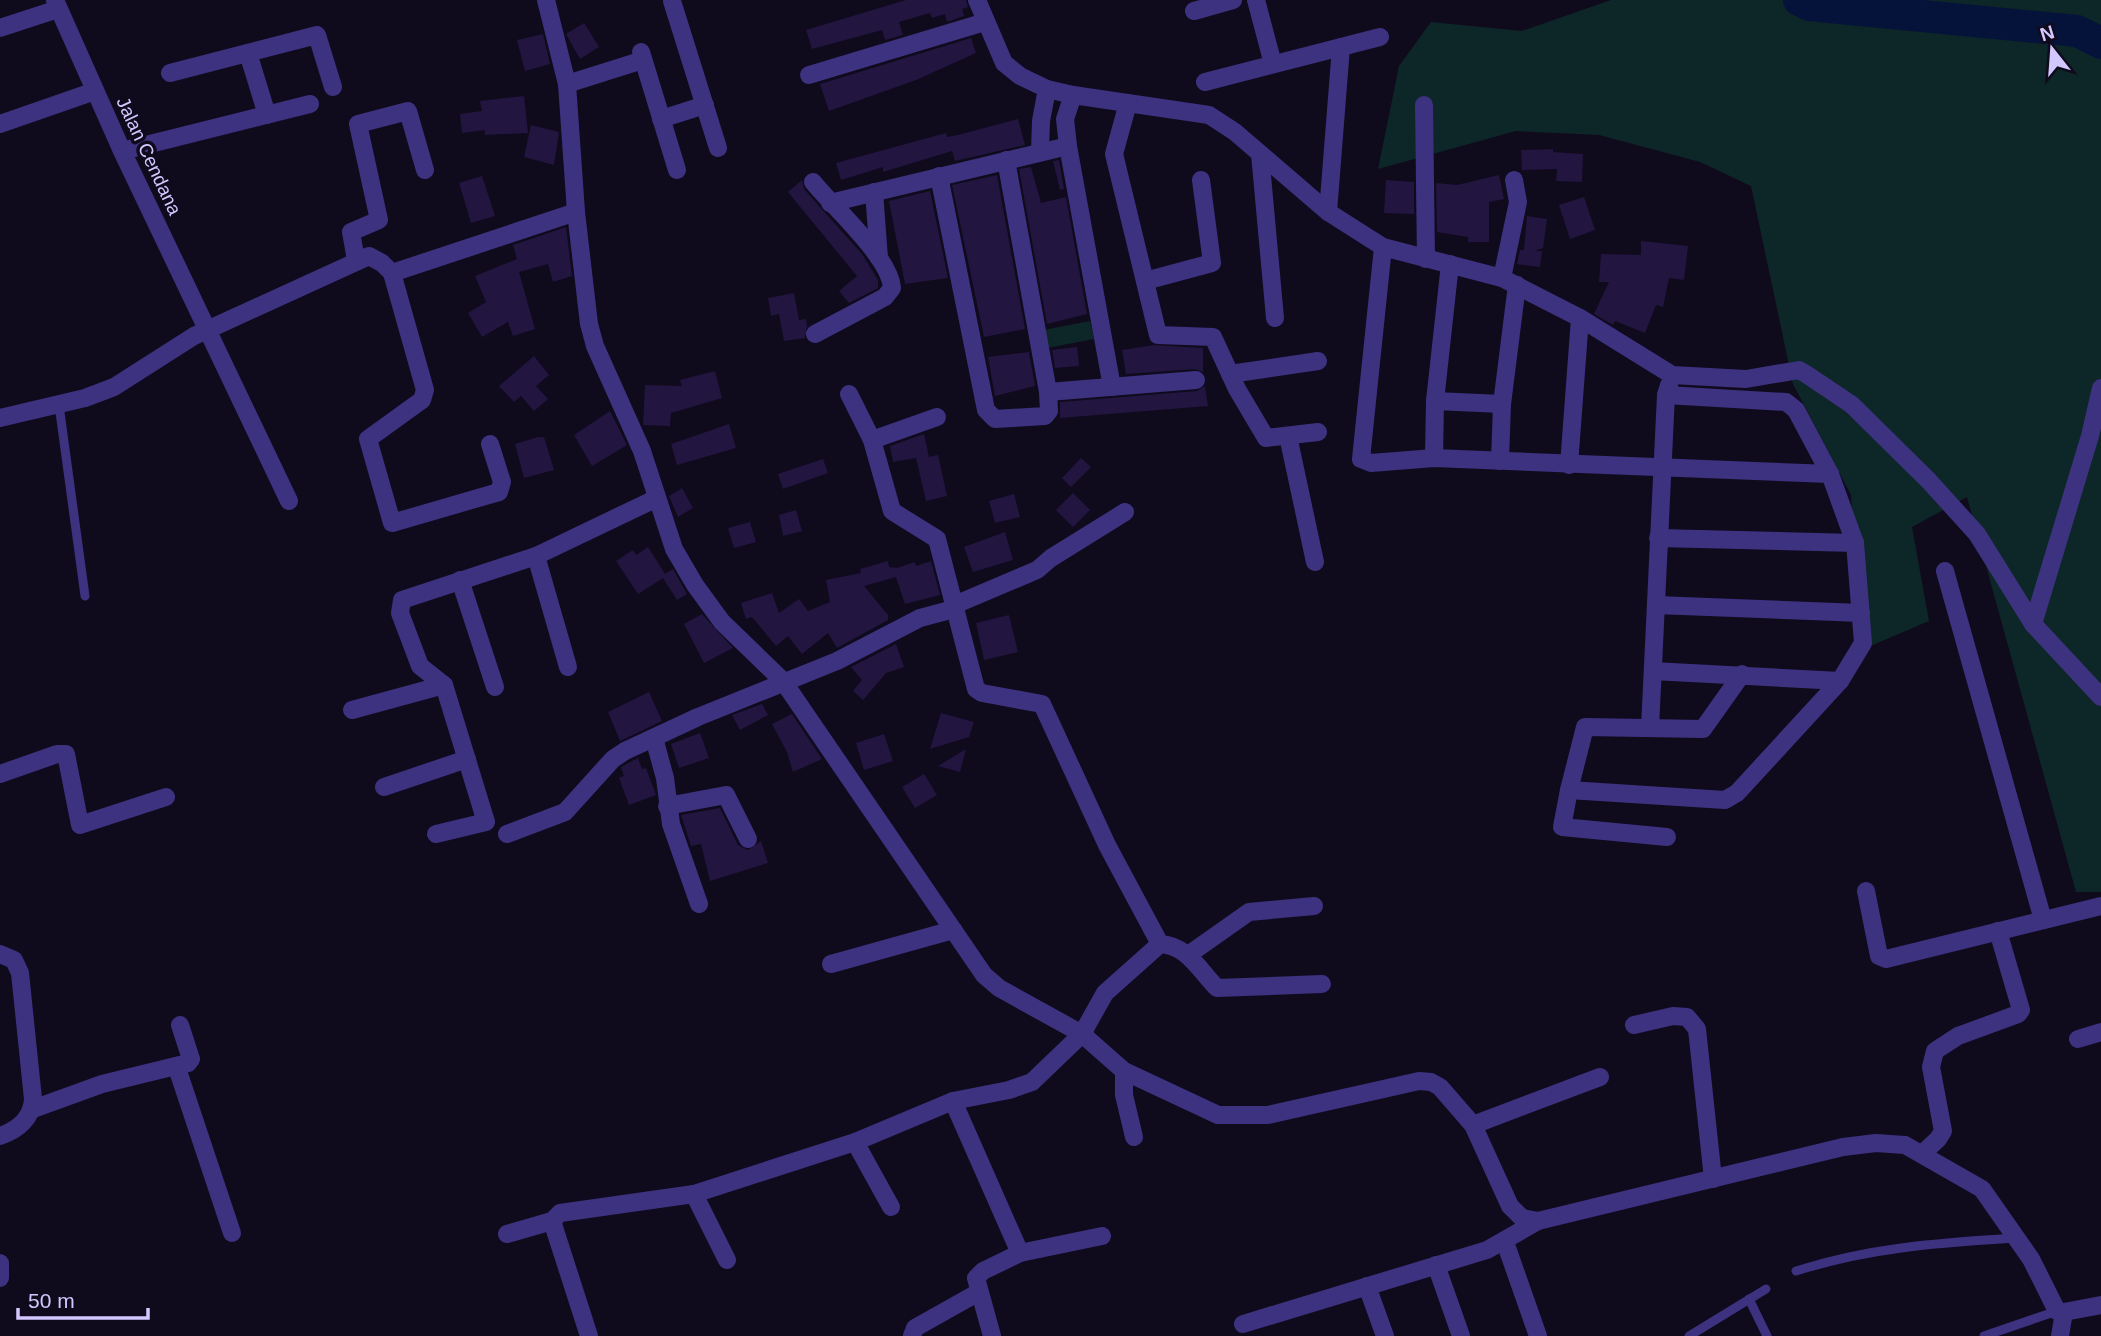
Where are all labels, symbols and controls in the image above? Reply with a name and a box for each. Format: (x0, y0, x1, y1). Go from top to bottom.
north arrow (2017, 14, 2087, 84)
text: N (2038, 21, 2057, 45)
street label: Jalan Cendana (112, 94, 186, 219)
scale bar (18, 1276, 147, 1320)
text: 50 m (28, 1289, 75, 1312)

